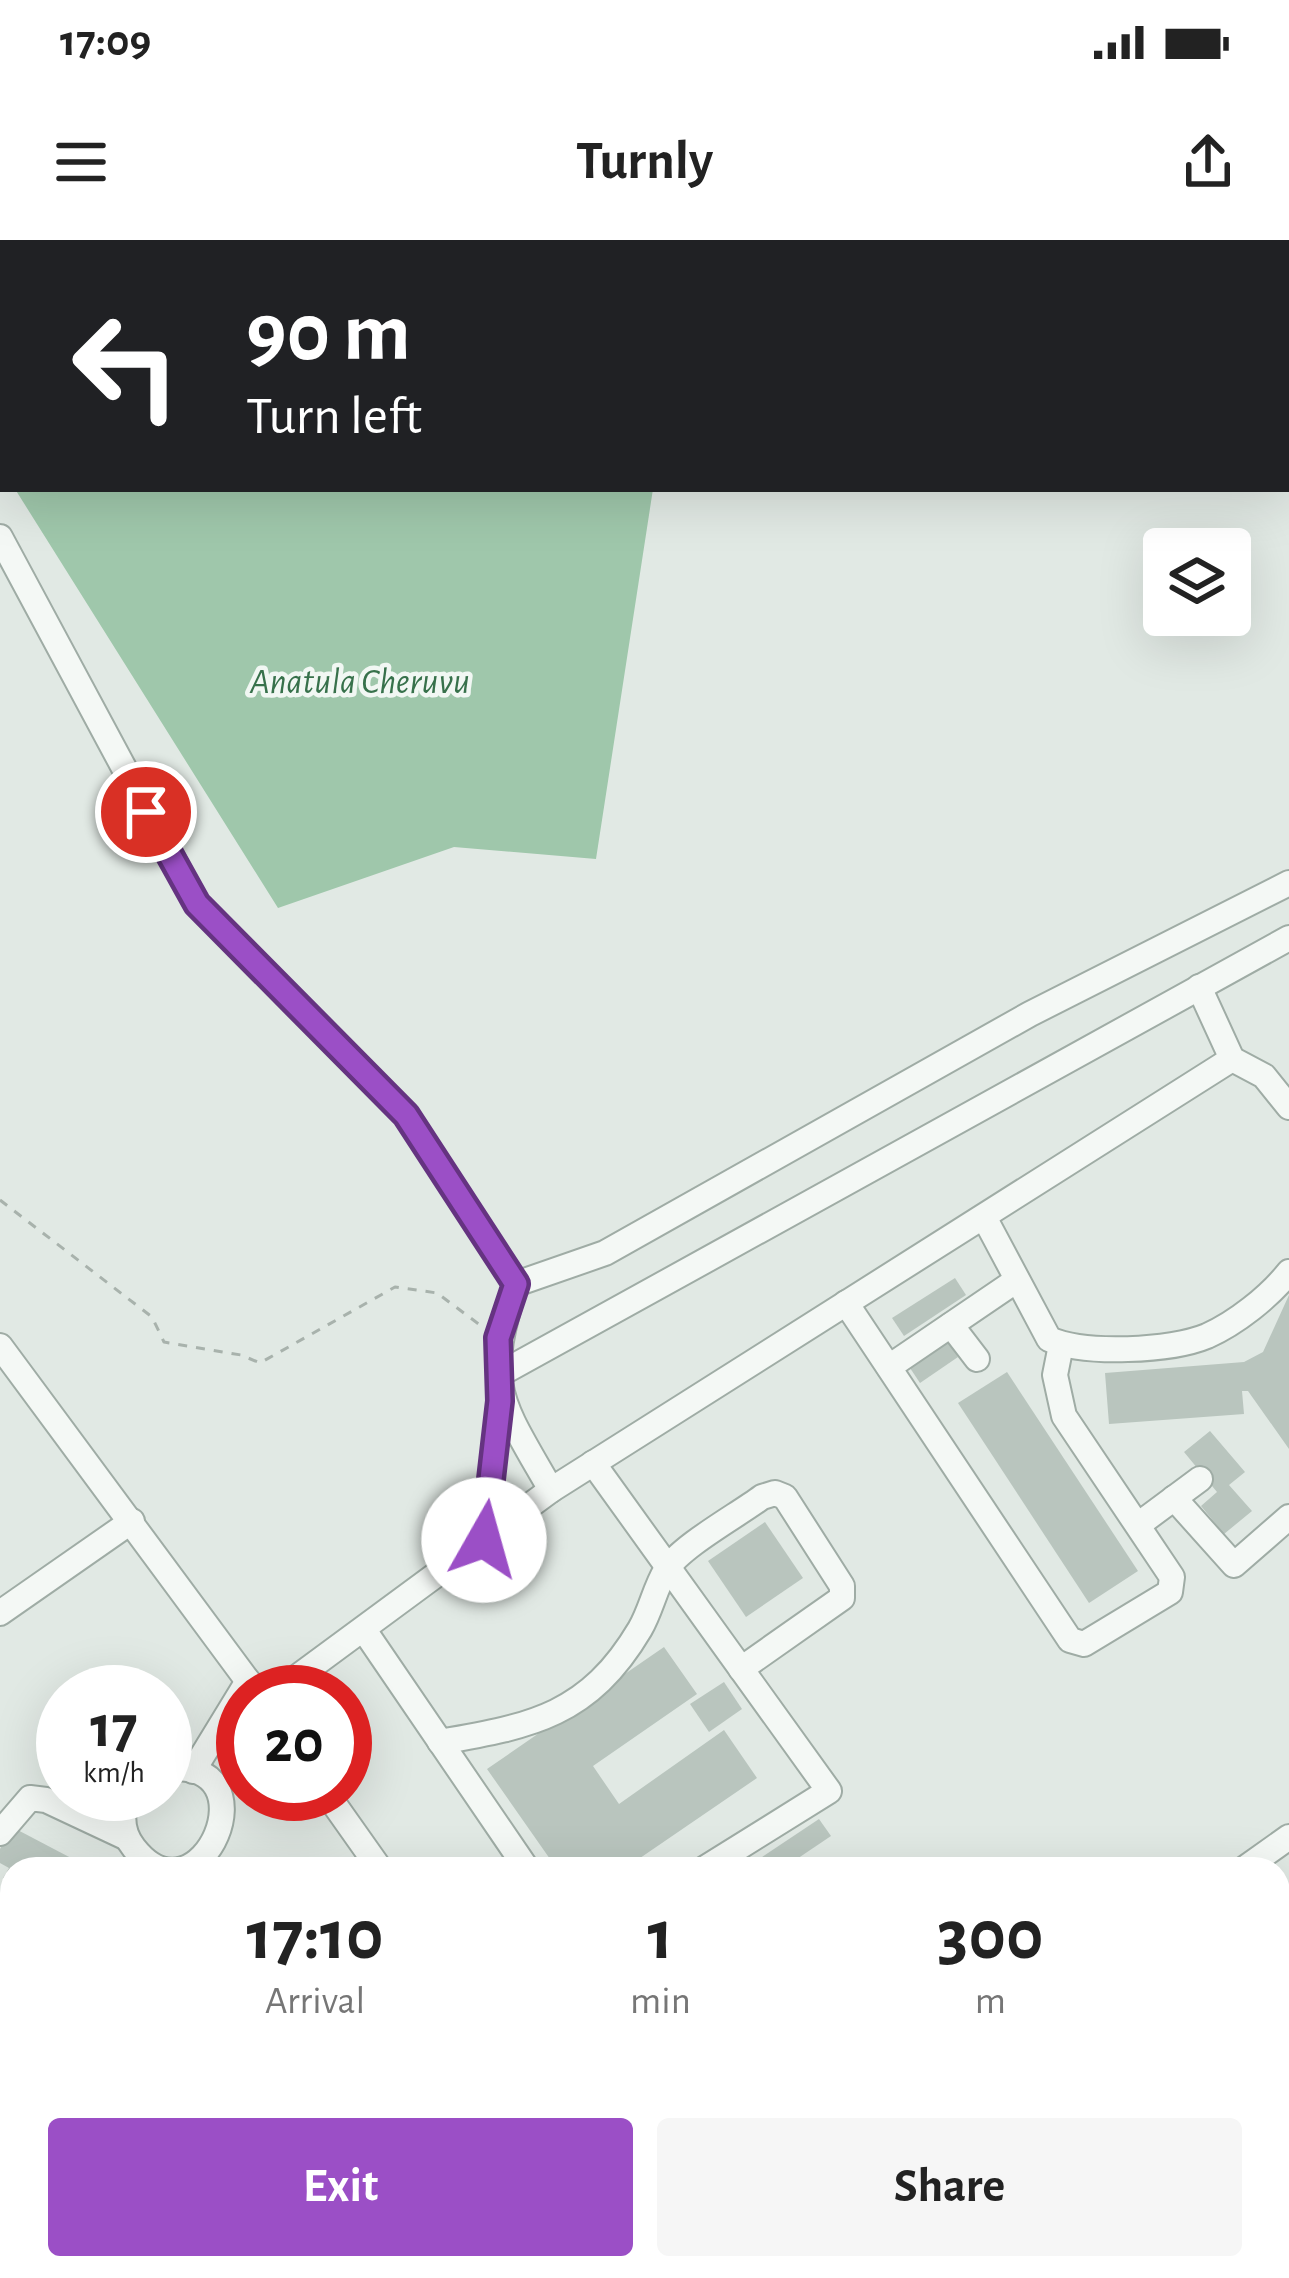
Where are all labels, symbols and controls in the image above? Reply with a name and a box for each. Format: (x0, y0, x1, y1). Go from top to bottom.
text: 17:09 (60, 19, 151, 64)
icon: menu (48, 129, 114, 195)
icon: share (1175, 129, 1241, 195)
text: Turnly (576, 135, 713, 189)
icon: left (48, 288, 204, 444)
text: 90 m (246, 292, 411, 376)
text: Turn left (246, 390, 422, 444)
map controls (1143, 528, 1251, 636)
button: layers (1143, 528, 1251, 636)
water label: Anatula Cheruvu (249, 664, 470, 700)
pin (95, 761, 197, 863)
icon: arrive (113, 779, 179, 845)
position arrow (421, 1477, 547, 1603)
speed limit sign: 20 (216, 1665, 372, 1821)
text: 17 (90, 1698, 138, 1758)
text: km/h (83, 1758, 145, 1788)
text: 17:10 (247, 1900, 384, 1972)
text: 1 (647, 1900, 673, 1972)
text: 300 (937, 1900, 1043, 1972)
text: Arrival (265, 1982, 365, 2021)
text: min (630, 1982, 691, 2021)
text: m (975, 1982, 1006, 2021)
button: Exit (48, 2118, 633, 2256)
button: Share (657, 2118, 1242, 2256)

